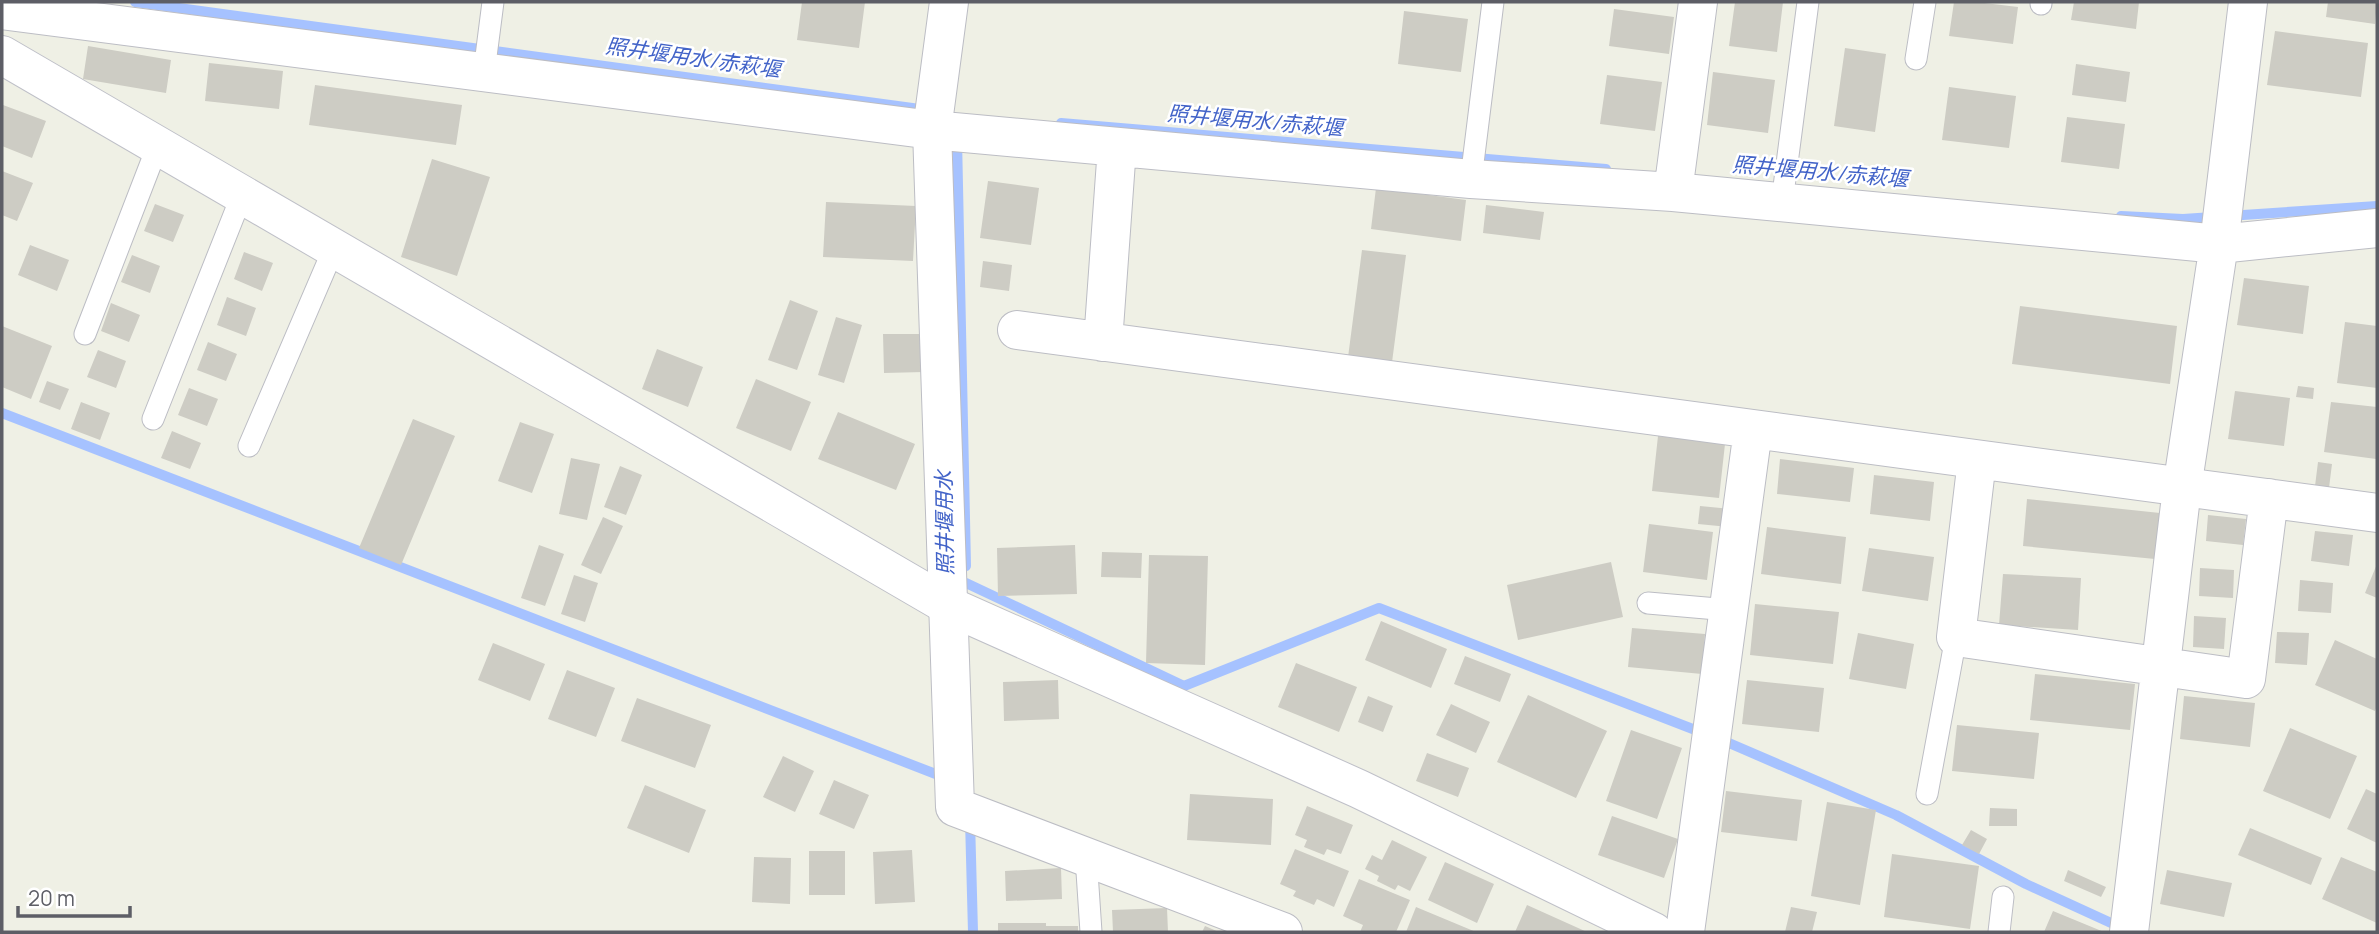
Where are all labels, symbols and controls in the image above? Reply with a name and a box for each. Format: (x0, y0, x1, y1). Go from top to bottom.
water label: 照井堰用水/赤萩堰 (604, 31, 786, 84)
water label: 照井堰用水/赤萩堰 (1166, 98, 1348, 142)
water label: 照井堰用水/赤萩堰 (1731, 149, 1913, 193)
water label: 照井堰用水 (929, 468, 959, 576)
scale bar (18, 874, 130, 918)
text: 20 m (28, 884, 75, 912)

